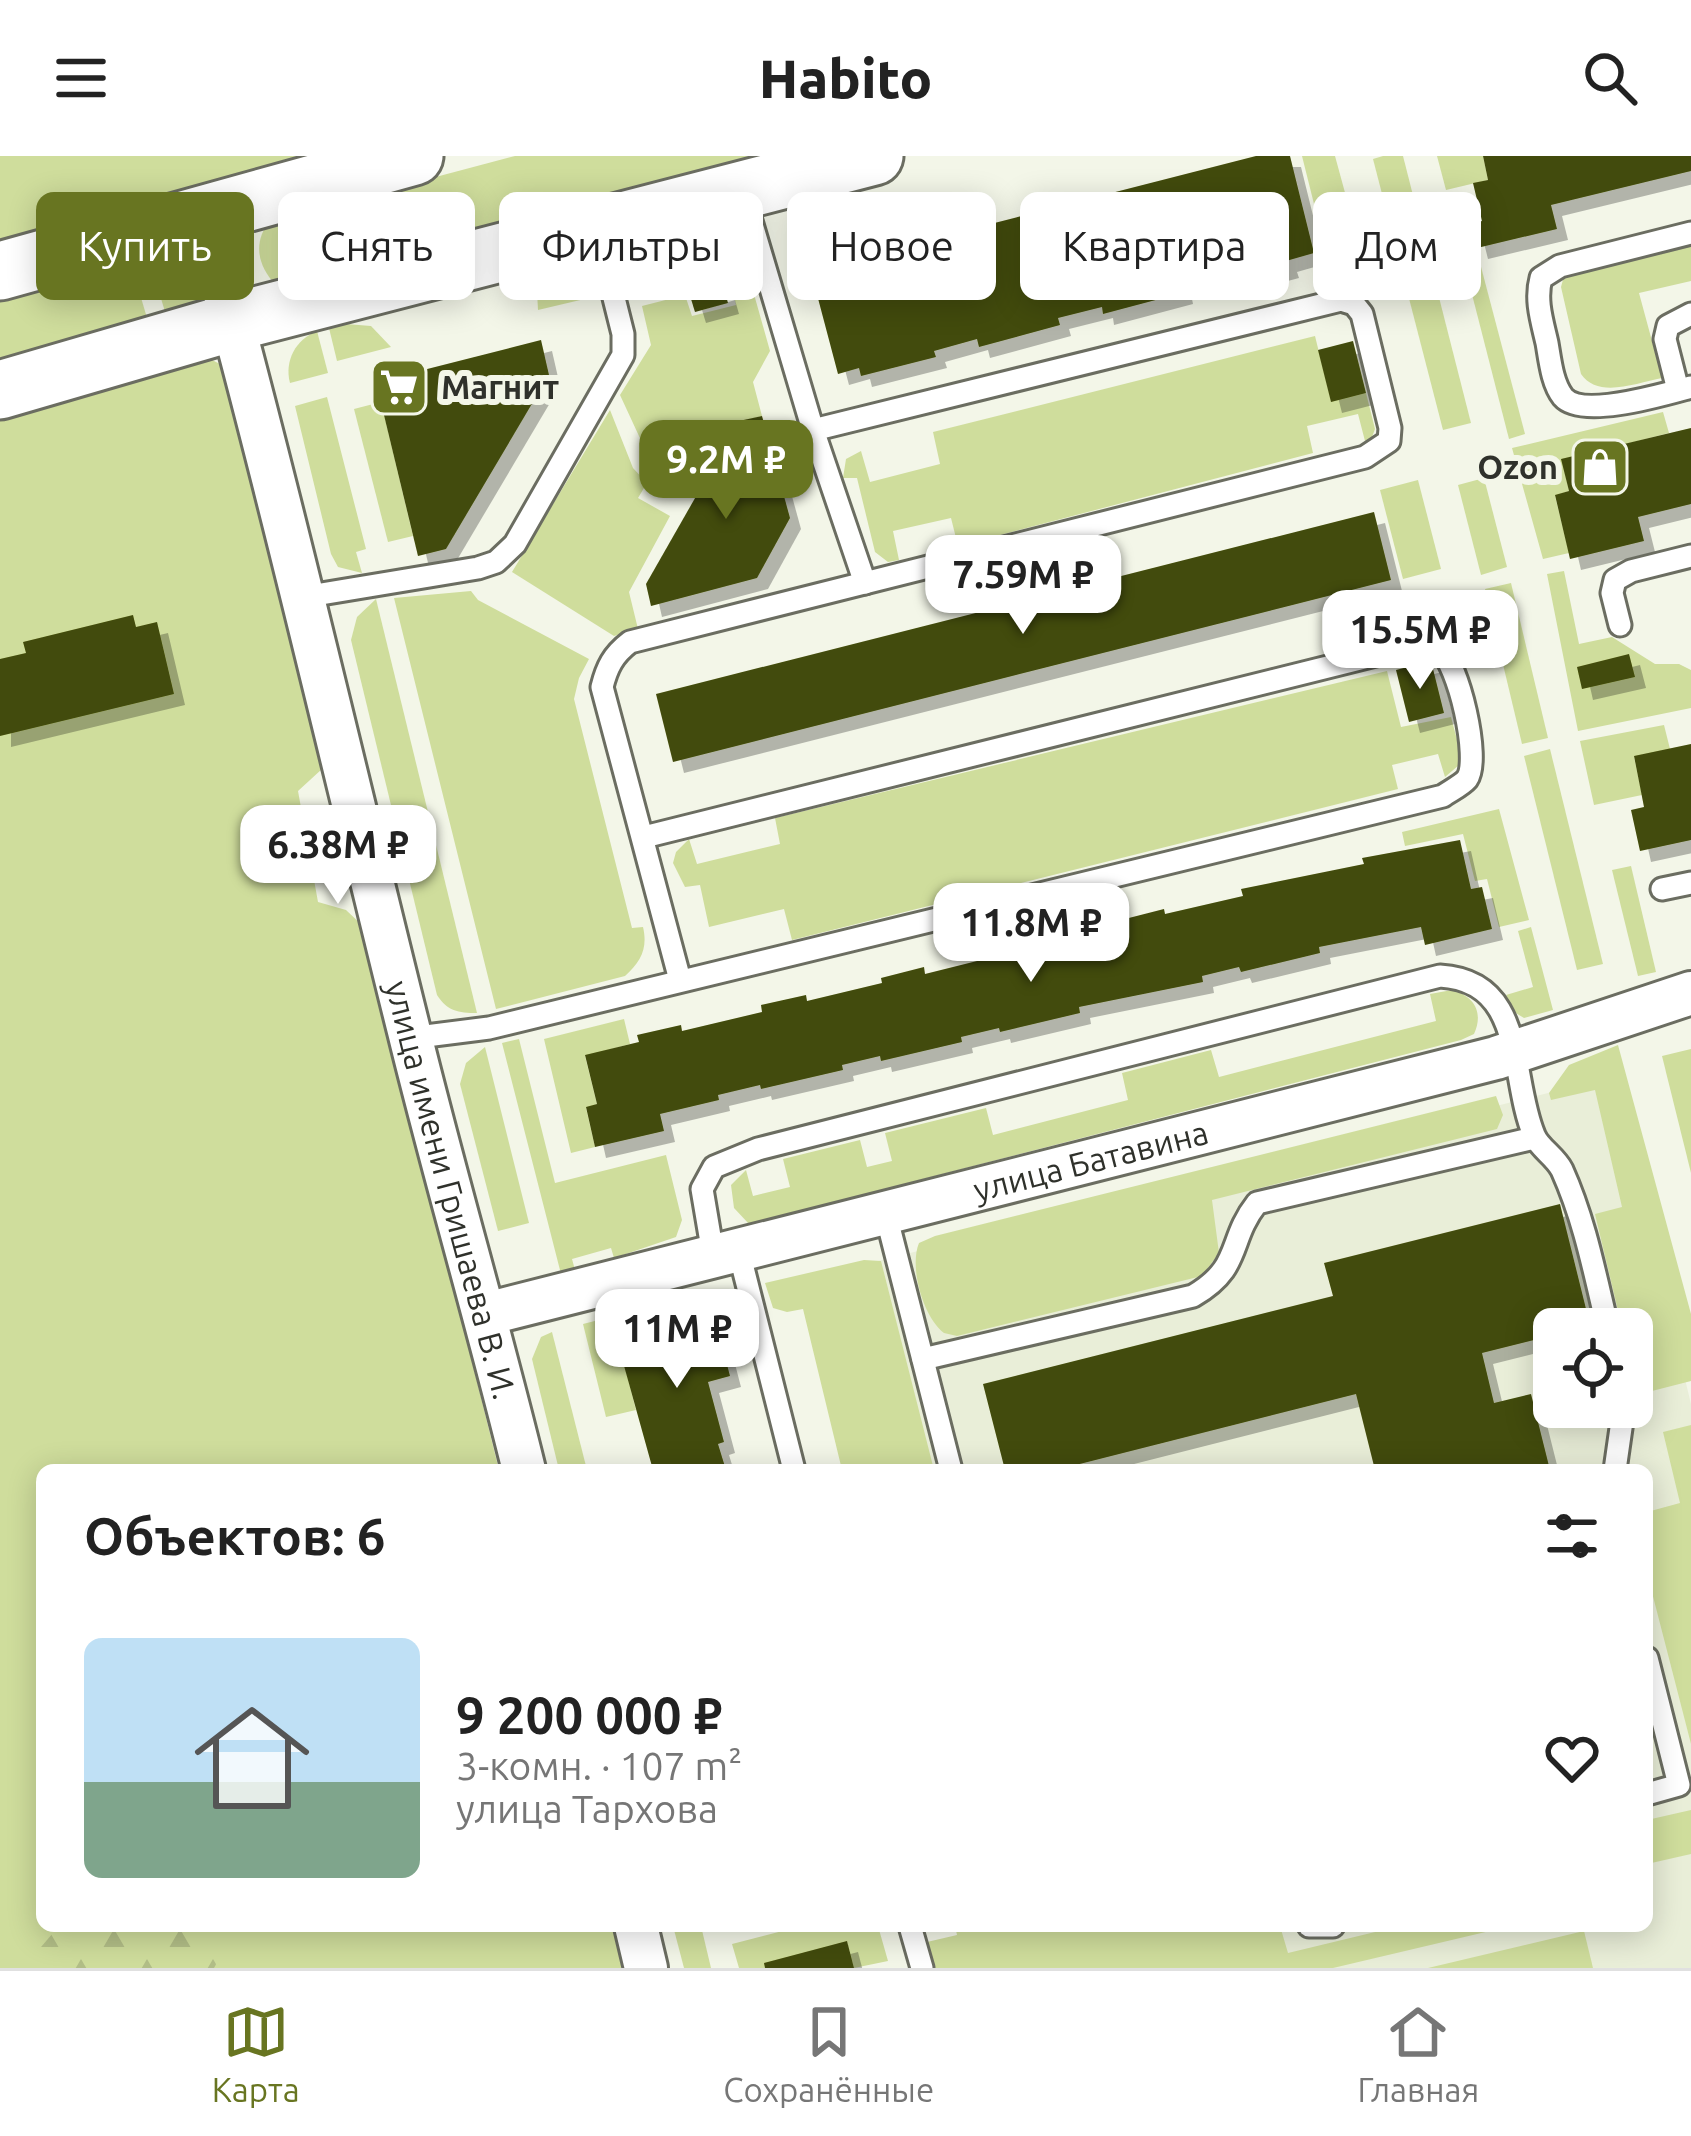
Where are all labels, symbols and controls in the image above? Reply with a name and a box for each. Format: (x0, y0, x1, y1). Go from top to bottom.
icon: menu (48, 45, 114, 111)
icon: search (1577, 45, 1643, 111)
text: Habito (759, 48, 932, 108)
chip: Купить (36, 192, 254, 300)
chip: Снять (278, 192, 475, 300)
chip: Фильтры (499, 192, 763, 300)
chip: Новое (787, 192, 996, 300)
chip: Квартира (1020, 192, 1289, 300)
chip: Дом (1313, 192, 1481, 300)
supermarket icon: Магнит (368, 356, 430, 418)
place label: Магнит (441, 368, 560, 405)
pin: 9.2M ₽ (628, 420, 824, 522)
shop icon: Ozon (1569, 436, 1631, 498)
text: 9.2M ₽ (666, 437, 786, 480)
place label: Ozon (1477, 448, 1558, 485)
pin: 7.59M ₽ (912, 535, 1134, 637)
text: 7.59M ₽ (952, 552, 1094, 595)
pin: 15.5M ₽ (1309, 590, 1531, 692)
text: 15.5M ₽ (1349, 607, 1491, 650)
pin: 6.38M ₽ (227, 805, 449, 907)
text: 6.38M ₽ (267, 822, 409, 865)
pin: 11.8M ₽ (920, 883, 1142, 985)
text: 11.8M ₽ (960, 900, 1102, 943)
street label: улица имени Гришаева В. И. (379, 977, 524, 1403)
street label: улица Батавина (969, 1113, 1212, 1208)
pin: 11M ₽ (593, 1289, 761, 1391)
text: 11M ₽ (622, 1306, 732, 1349)
map controls (1533, 1308, 1653, 1428)
button: locate (1533, 1308, 1653, 1428)
icon: filters (1539, 1503, 1605, 1569)
text: Объектов: 6 (84, 1507, 385, 1565)
icon: home (180, 1686, 324, 1830)
text: 9 200 000 ₽ (456, 1686, 722, 1744)
icon: heart (1539, 1725, 1605, 1791)
text: 3-комн. · 107 m² (456, 1744, 742, 1787)
text: улица Тархова (456, 1787, 718, 1830)
tab: Карта (212, 1999, 300, 2108)
tab: Сохранённые (723, 1999, 934, 2108)
tab: Главная (1358, 1999, 1479, 2108)

